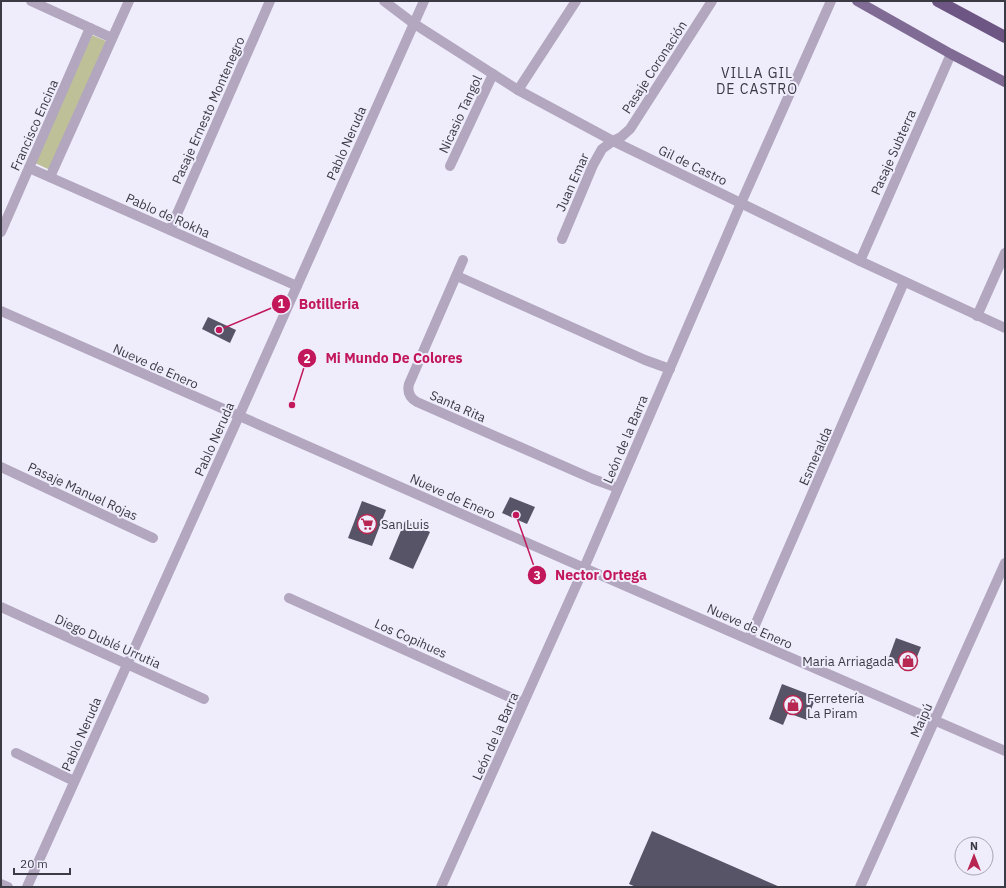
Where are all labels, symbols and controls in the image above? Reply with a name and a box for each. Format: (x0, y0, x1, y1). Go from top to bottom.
street label: Pasaje Coronación (618, 18, 691, 117)
street label: Pasaje Ernesto Montenegro (168, 34, 249, 187)
district label: VILLA GIL DE CASTRO (716, 64, 798, 98)
street label: Nicasio Tangol (435, 72, 486, 156)
street label: Francisco Encina (7, 77, 62, 173)
street label: Pablo Neruda (323, 104, 370, 183)
street label: Pasaje Subterra (867, 107, 920, 198)
street label: Gil de Castro (656, 141, 730, 189)
street label: Juan Emar (552, 150, 593, 214)
street label: Pablo de Rokha (123, 189, 213, 242)
callout: Botilleria (271, 291, 368, 317)
text: Botilleria (299, 295, 359, 313)
text: 1 (277, 296, 285, 311)
street label: Nueve de Enero (110, 340, 201, 393)
callout: Mi Mundo De Colores (297, 345, 470, 371)
text: Mi Mundo De Colores (325, 349, 463, 367)
text: 2 (303, 351, 311, 366)
street label: Santa Rita (427, 387, 488, 426)
street label: León de la Barra (599, 392, 652, 486)
street label: Pablo Neruda (191, 400, 238, 479)
street label: Esmeralda (795, 424, 836, 488)
street label: Pasaje Manuel Rojas (25, 459, 140, 524)
street label: Nueve de Enero (407, 470, 498, 523)
supermarket icon: San Luis (356, 513, 378, 535)
place label: San Luis (381, 516, 429, 533)
callout: Nector Ortega (527, 562, 655, 588)
text: Nector Ortega (555, 566, 647, 584)
text: 3 (533, 568, 541, 583)
street label: Nueve de Enero (704, 600, 795, 653)
street label: Diego Dublé Urrutia (52, 610, 163, 672)
street label: Los Copihues (372, 615, 450, 662)
shop icon: Maria Arriagada (897, 650, 919, 672)
place label: Maria Arriagada (802, 653, 894, 670)
street label: León de la Barra (468, 690, 522, 783)
place label: Ferretería La Piram (807, 690, 864, 722)
shop icon: Ferretería La Piram (782, 694, 804, 716)
street label: Pablo Neruda (58, 695, 105, 774)
street label: Maipú (906, 700, 936, 740)
north arrow (954, 836, 994, 876)
text: N (970, 839, 978, 853)
scale bar (14, 850, 70, 876)
text: 20 m (20, 856, 48, 871)

